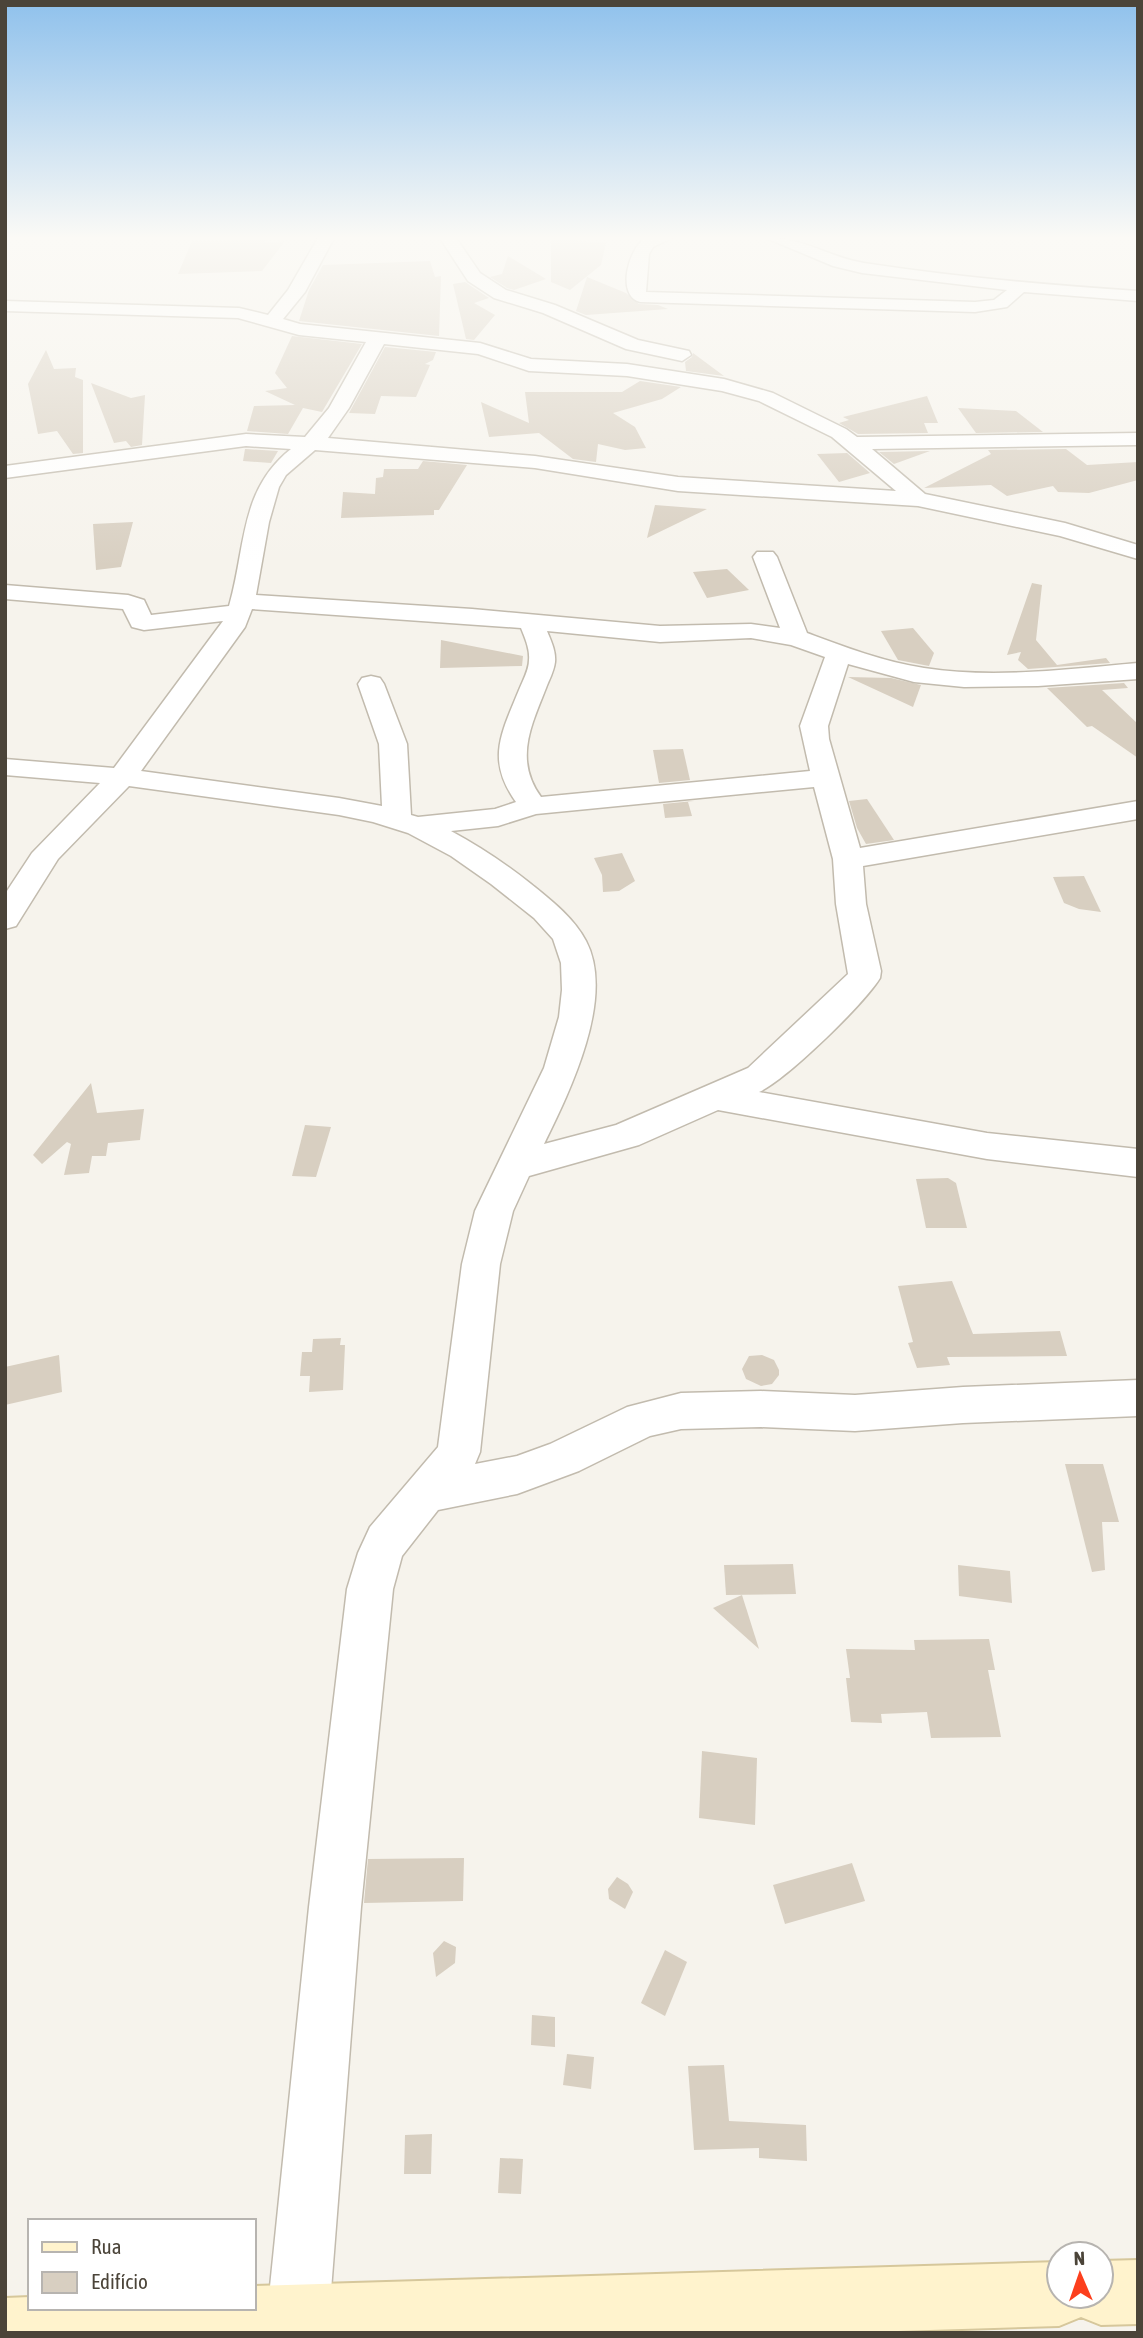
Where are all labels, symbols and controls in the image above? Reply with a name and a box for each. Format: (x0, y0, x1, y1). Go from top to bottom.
legend (28, 2219, 256, 2310)
text: Rua (91, 2234, 121, 2258)
north arrow (1045, 2240, 1115, 2310)
text: N (1073, 2247, 1085, 2269)
text: Edifício (91, 2269, 148, 2293)

